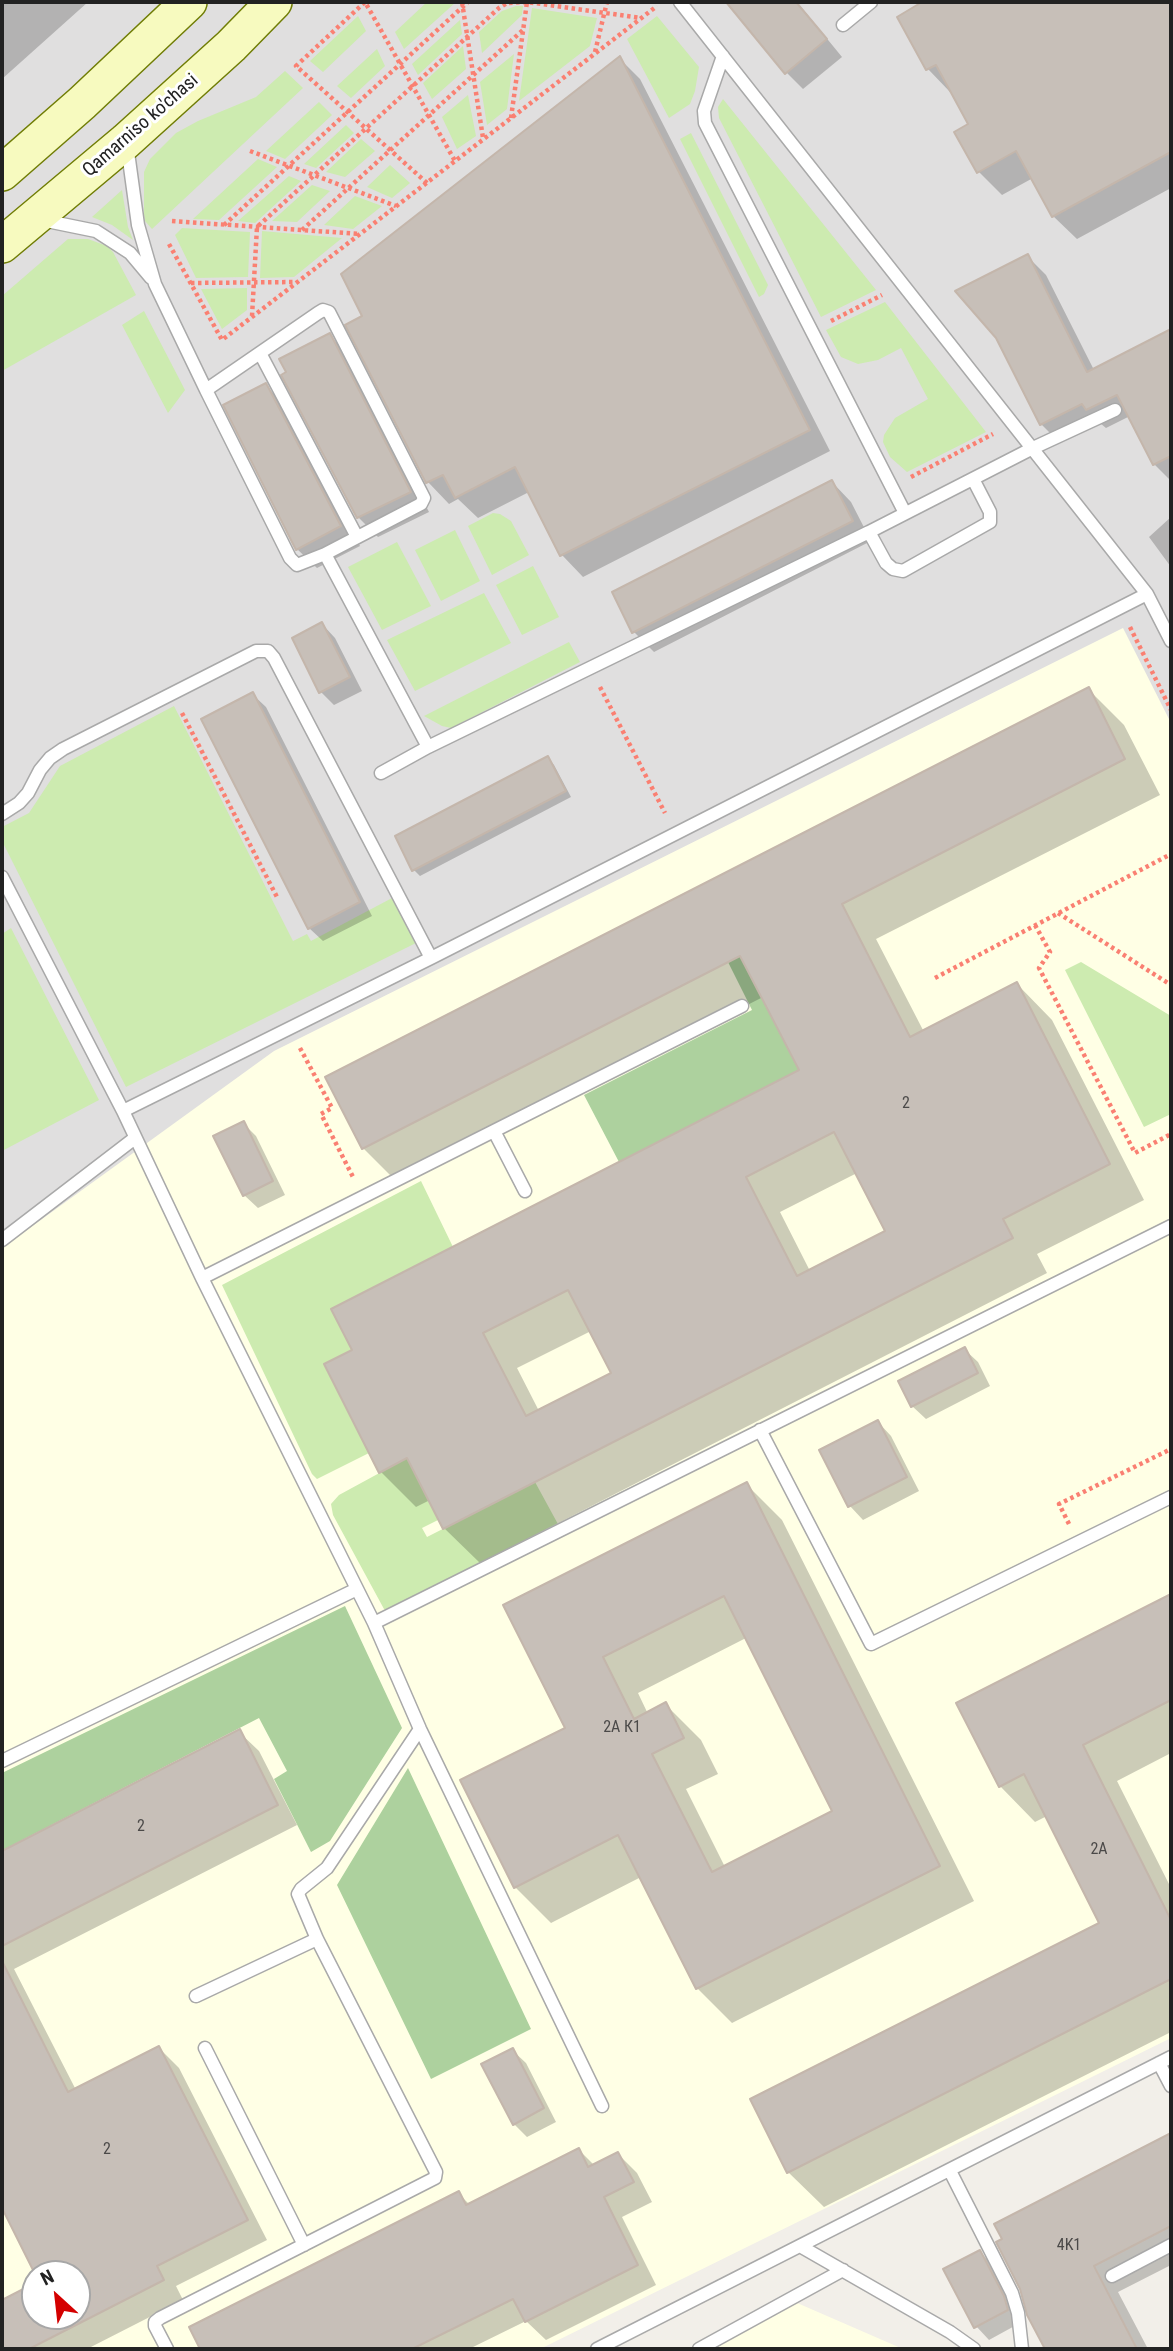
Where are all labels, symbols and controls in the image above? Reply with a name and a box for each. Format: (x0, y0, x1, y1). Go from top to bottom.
street label: Qamarniso ko'chasi (79, 70, 203, 182)
house number: 2 (902, 1094, 910, 1114)
house number: 2A К1 (603, 1718, 641, 1738)
house number: 2 (137, 1817, 145, 1837)
house number: 2A (1090, 1840, 1108, 1860)
house number: 2 (103, 2140, 111, 2160)
house number: 4K1 (1057, 2236, 1081, 2256)
north arrow (21, 2260, 91, 2330)
text: N (37, 2265, 58, 2291)

